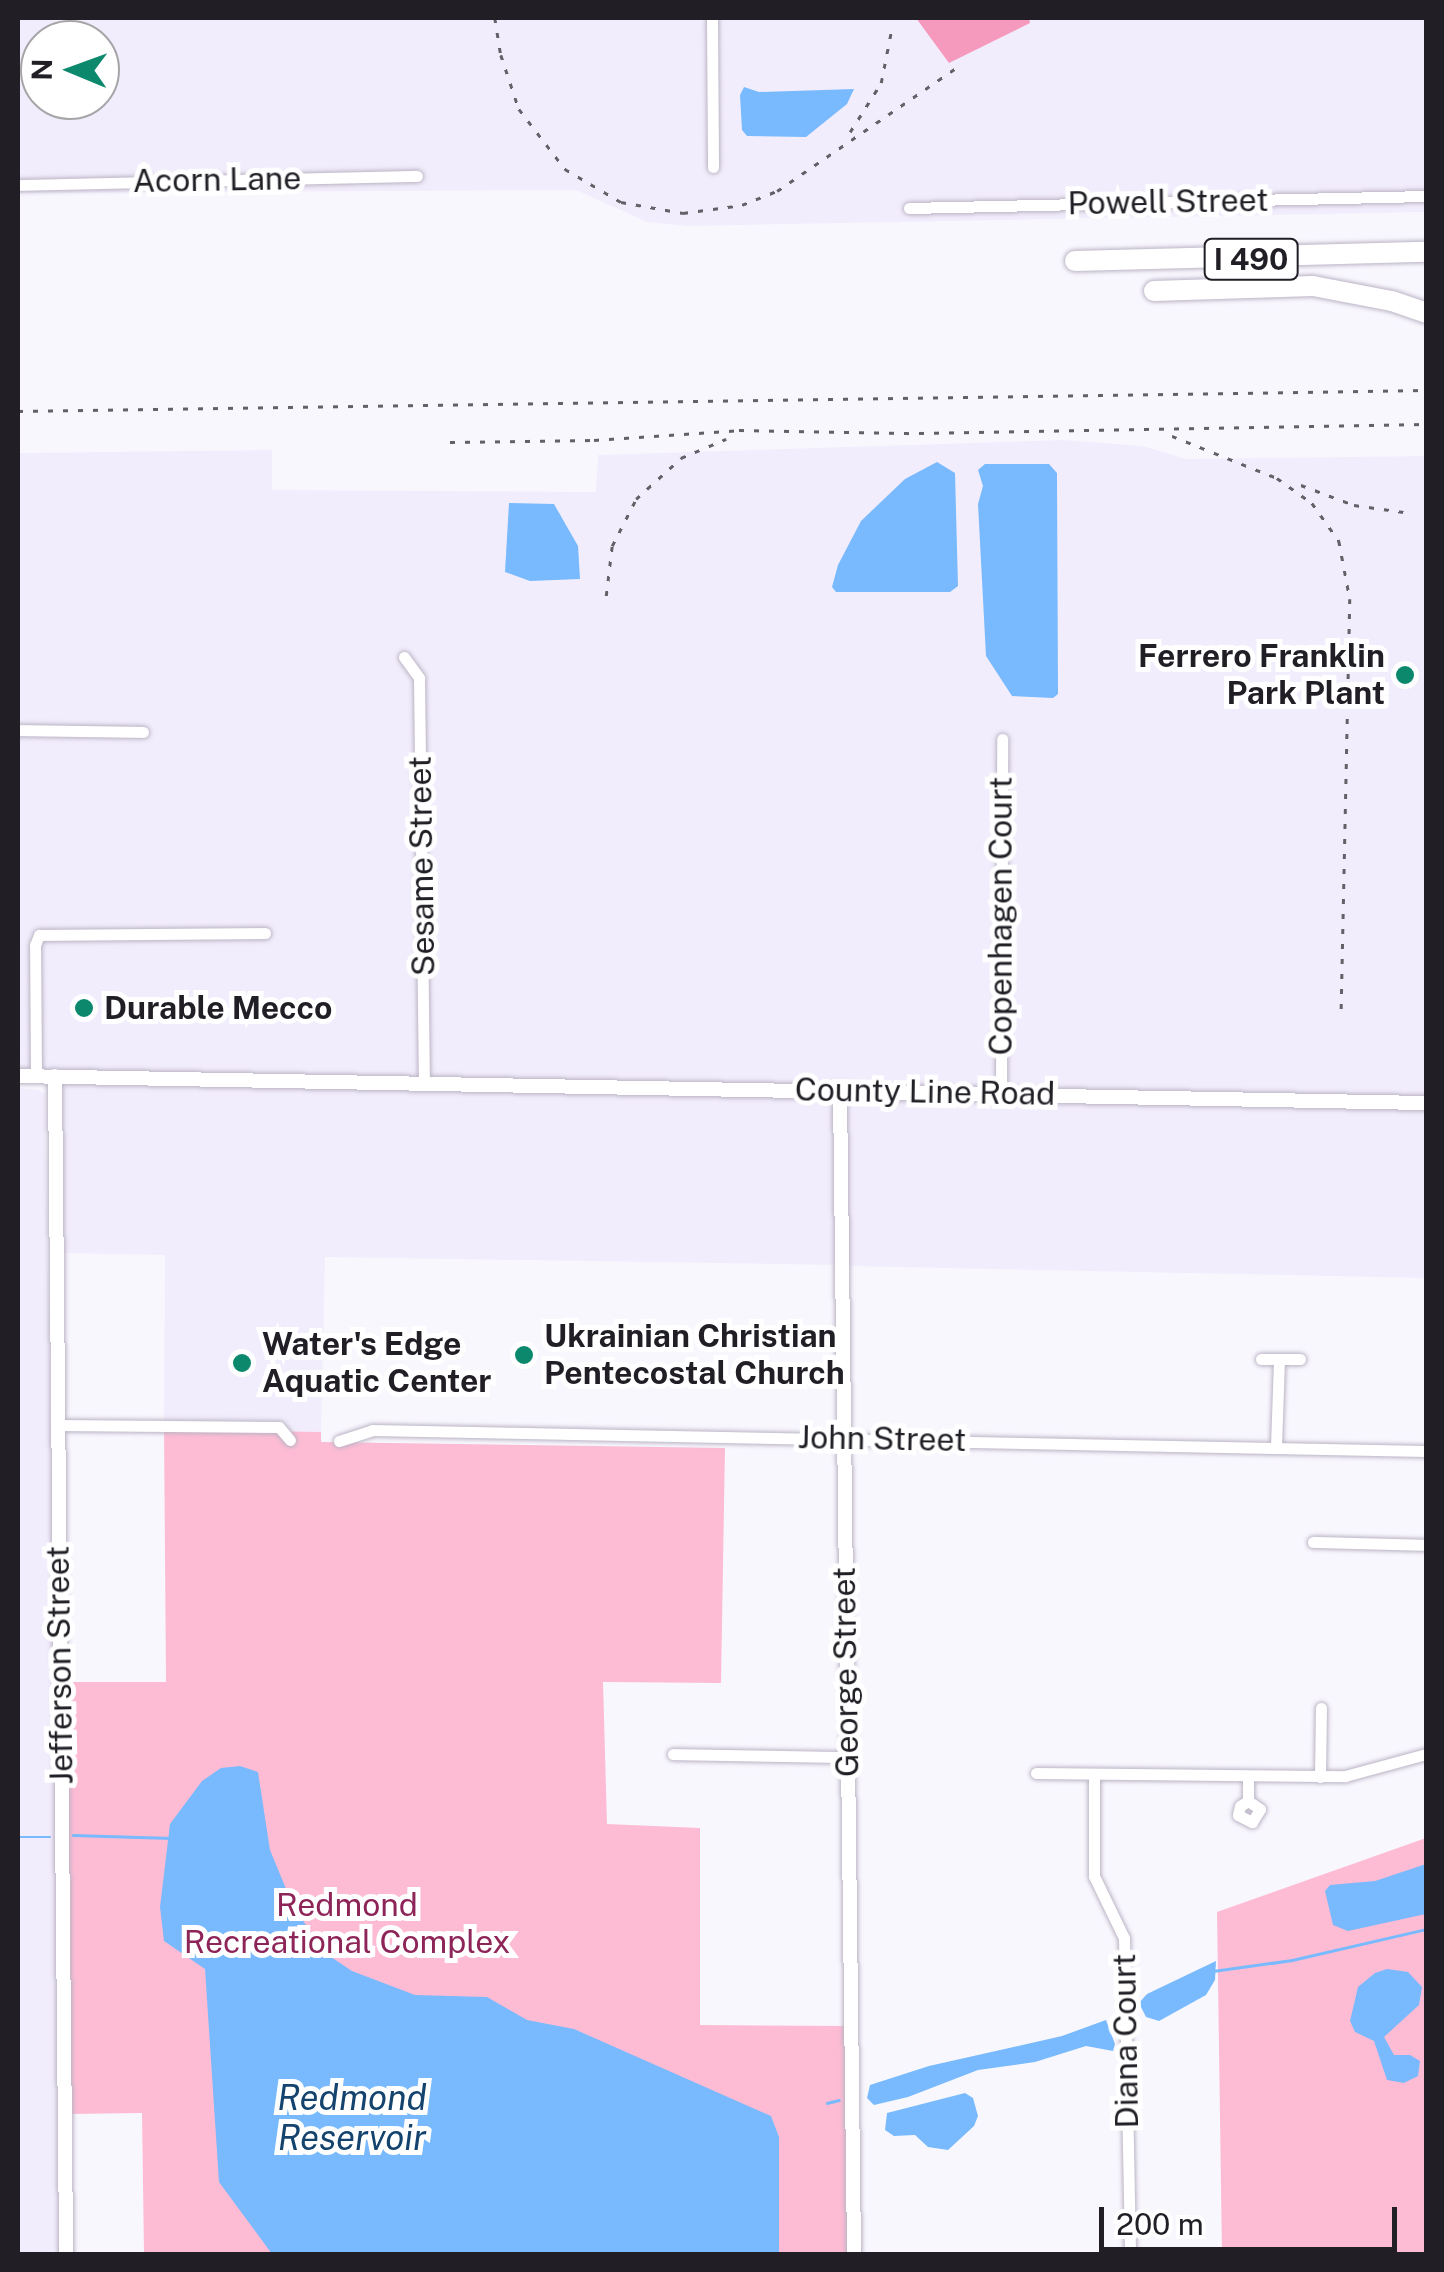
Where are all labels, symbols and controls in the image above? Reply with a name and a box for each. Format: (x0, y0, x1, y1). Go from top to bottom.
north arrow (20, 20, 120, 120)
text: N (25, 58, 58, 81)
street label: Acorn Lane (132, 159, 302, 201)
street label: Powell Street (1067, 181, 1269, 223)
road number: I 490 (1204, 234, 1298, 284)
place label: Ferrero Franklin Park Plant (1138, 638, 1385, 713)
marker: Ferrero Franklin Park Plant (1394, 664, 1416, 686)
street label: Sesame Street (401, 755, 443, 977)
street label: Copenhagen Court (982, 777, 1020, 1055)
place label: Durable Mecco (104, 989, 333, 1027)
marker: Durable Mecco (73, 997, 95, 1019)
street label: County Line Road (794, 1071, 1056, 1113)
place label: Ukrainian Christian Pentecostal Church (544, 1318, 845, 1393)
place label: Water's Edge Aquatic Center (262, 1326, 492, 1401)
marker: Ukrainian Christian Pentecostal Church (513, 1344, 535, 1366)
marker: Water's Edge Aquatic Center (231, 1352, 253, 1374)
street label: John Street (797, 1418, 967, 1460)
street label: Jefferson Street (39, 1545, 81, 1785)
street label: George Street (825, 1566, 867, 1778)
park label: Redmond Recreational Complex (184, 1887, 510, 1962)
street label: Diana Court (1105, 1953, 1147, 2129)
water label: Redmond Reservoir (277, 2077, 427, 2159)
scale bar (1104, 2187, 1402, 2249)
text: 200 m (1116, 2206, 1204, 2242)

